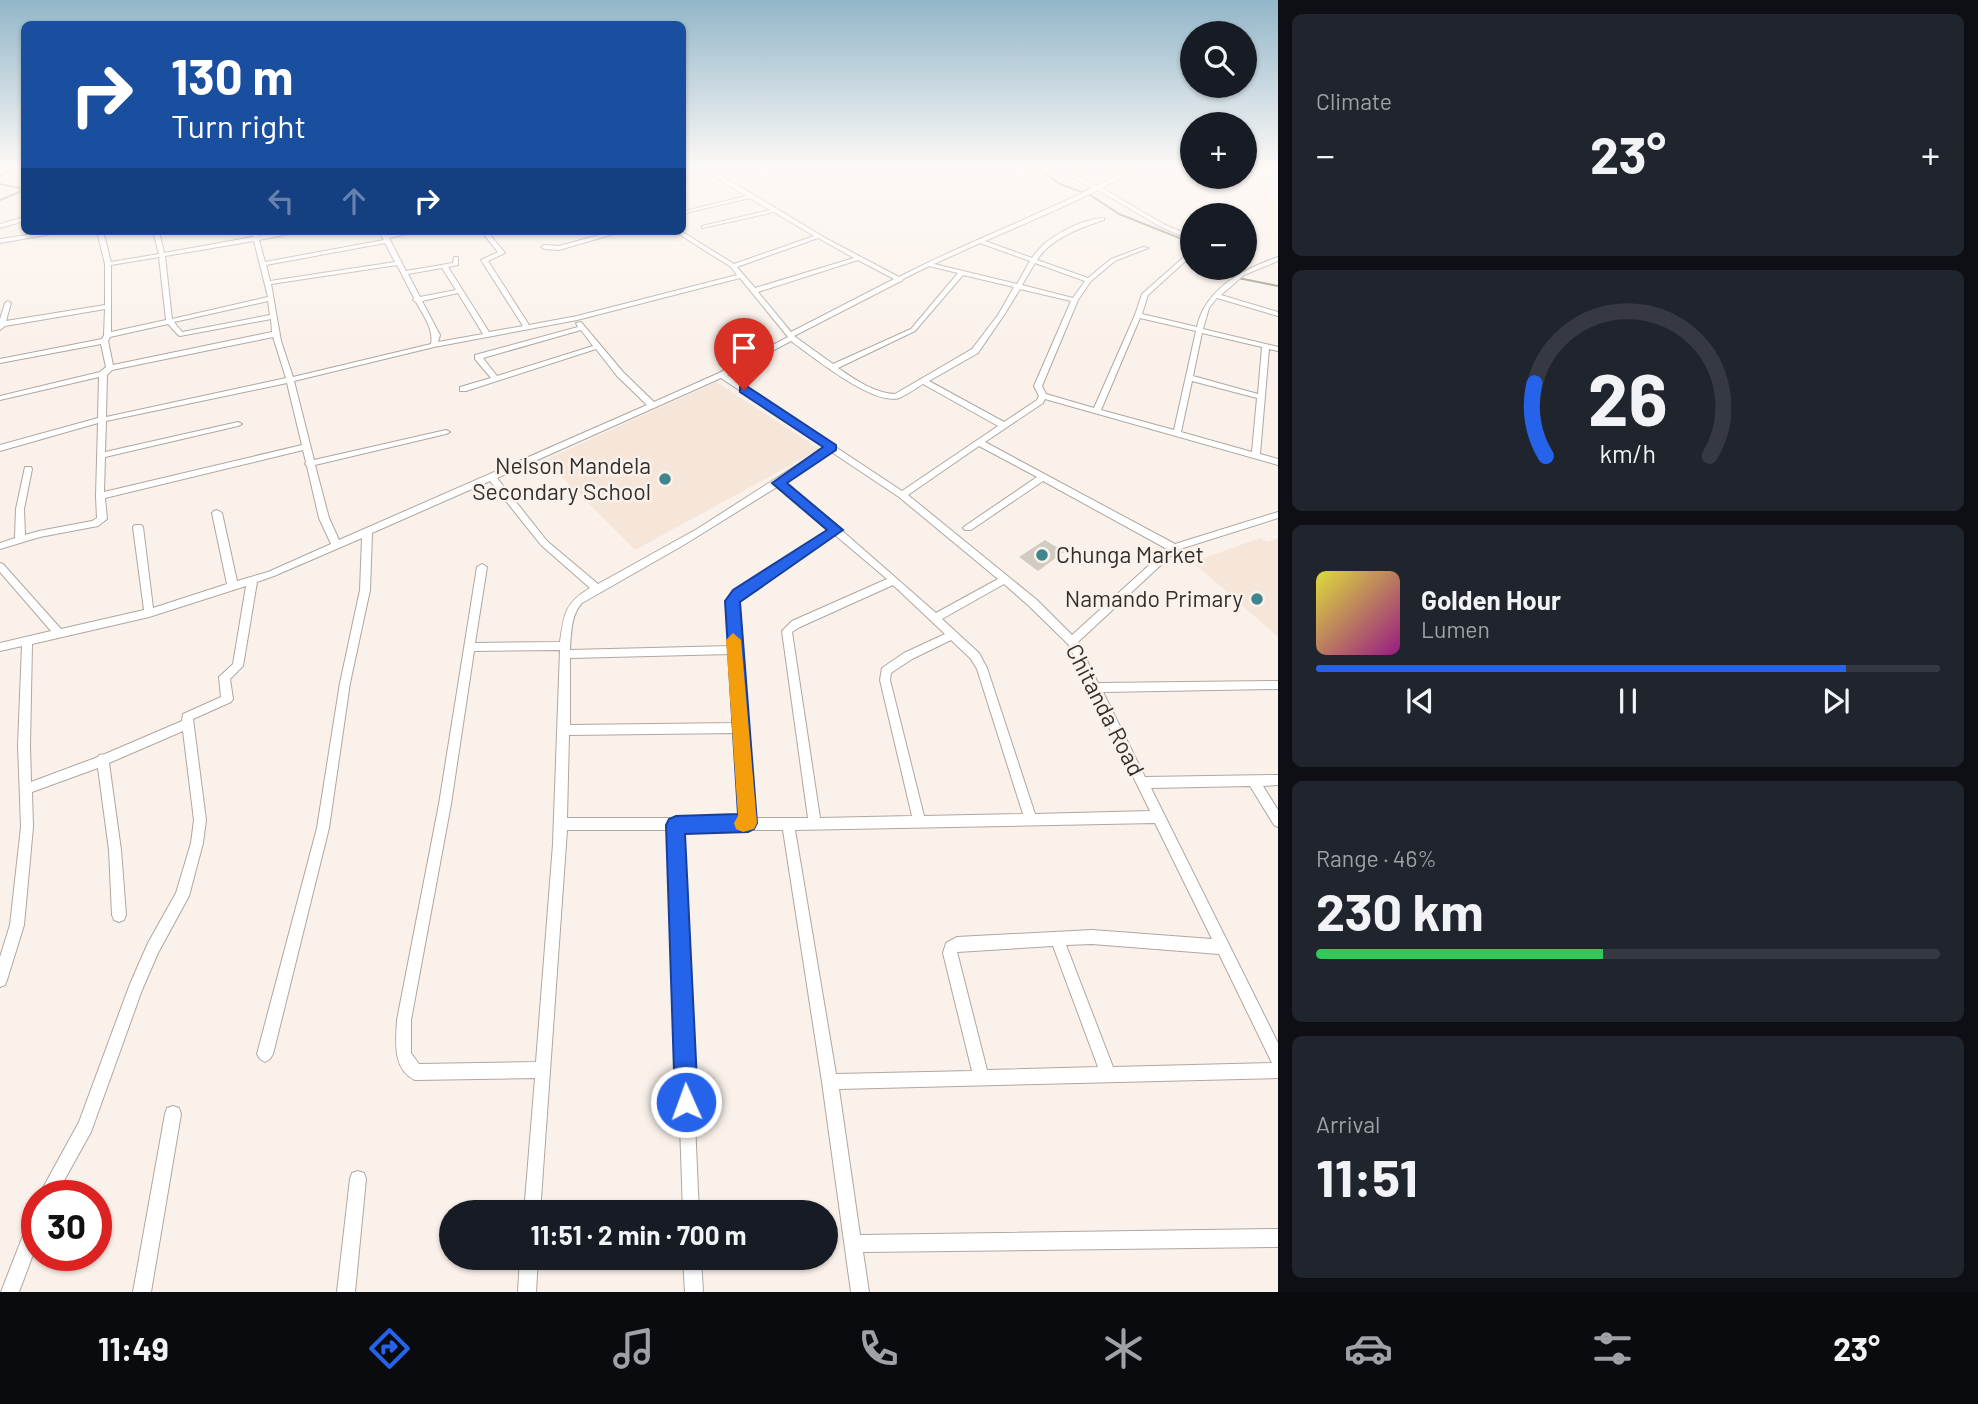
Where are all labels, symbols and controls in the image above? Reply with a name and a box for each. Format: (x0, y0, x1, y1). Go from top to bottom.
map controls (1180, 21, 1257, 280)
button: search (1180, 21, 1257, 98)
text: 130 m (171, 46, 293, 105)
icon: right (56, 49, 147, 140)
text: Climate (1316, 87, 1392, 115)
text: Turn right (171, 106, 306, 144)
button: + (1180, 112, 1257, 189)
text: 23° (1590, 122, 1666, 184)
text: − (1316, 131, 1335, 177)
text: + (1921, 131, 1940, 177)
icon: left (262, 182, 300, 220)
icon: ahead (335, 182, 373, 220)
icon: right (408, 182, 446, 220)
button: − (1180, 203, 1257, 280)
pin (714, 318, 774, 390)
icon: arrive (725, 329, 763, 367)
text: 26 (1588, 354, 1668, 442)
text: km/h (1600, 438, 1656, 468)
place label: Nelson Mandela Secondary School (472, 451, 651, 505)
marker: Nelson Mandela Secondary School (657, 471, 673, 487)
place label: Chunga Market (1056, 540, 1204, 568)
marker: Chunga Market (1034, 547, 1050, 563)
place label: Namando Primary (1065, 584, 1243, 612)
text: Golden Hour (1421, 584, 1561, 615)
marker: Namando Primary (1249, 591, 1265, 607)
text: Lumen (1421, 615, 1490, 643)
street label: Chitanda Road (1061, 639, 1151, 780)
icon: previous (1401, 682, 1439, 720)
icon: pause (1609, 682, 1647, 720)
icon: next (1817, 682, 1855, 720)
text: Range · 46% (1316, 844, 1437, 872)
text: 230 km (1316, 879, 1484, 941)
position arrow (649, 1065, 723, 1139)
text: Arrival (1316, 1110, 1380, 1138)
text: 11:51 (1316, 1145, 1418, 1207)
speed limit sign: 30 (21, 1180, 112, 1271)
text: 11:51 · 2 min · 700 m (531, 1219, 746, 1250)
icon: directions (365, 1324, 414, 1373)
icon: music (609, 1324, 658, 1373)
icon: phone (854, 1324, 903, 1373)
icon: climate (1099, 1324, 1148, 1373)
icon: car (1344, 1324, 1393, 1373)
icon: filters (1588, 1324, 1637, 1373)
text: 11:49 (98, 1329, 169, 1367)
text: 23° (1833, 1329, 1880, 1367)

